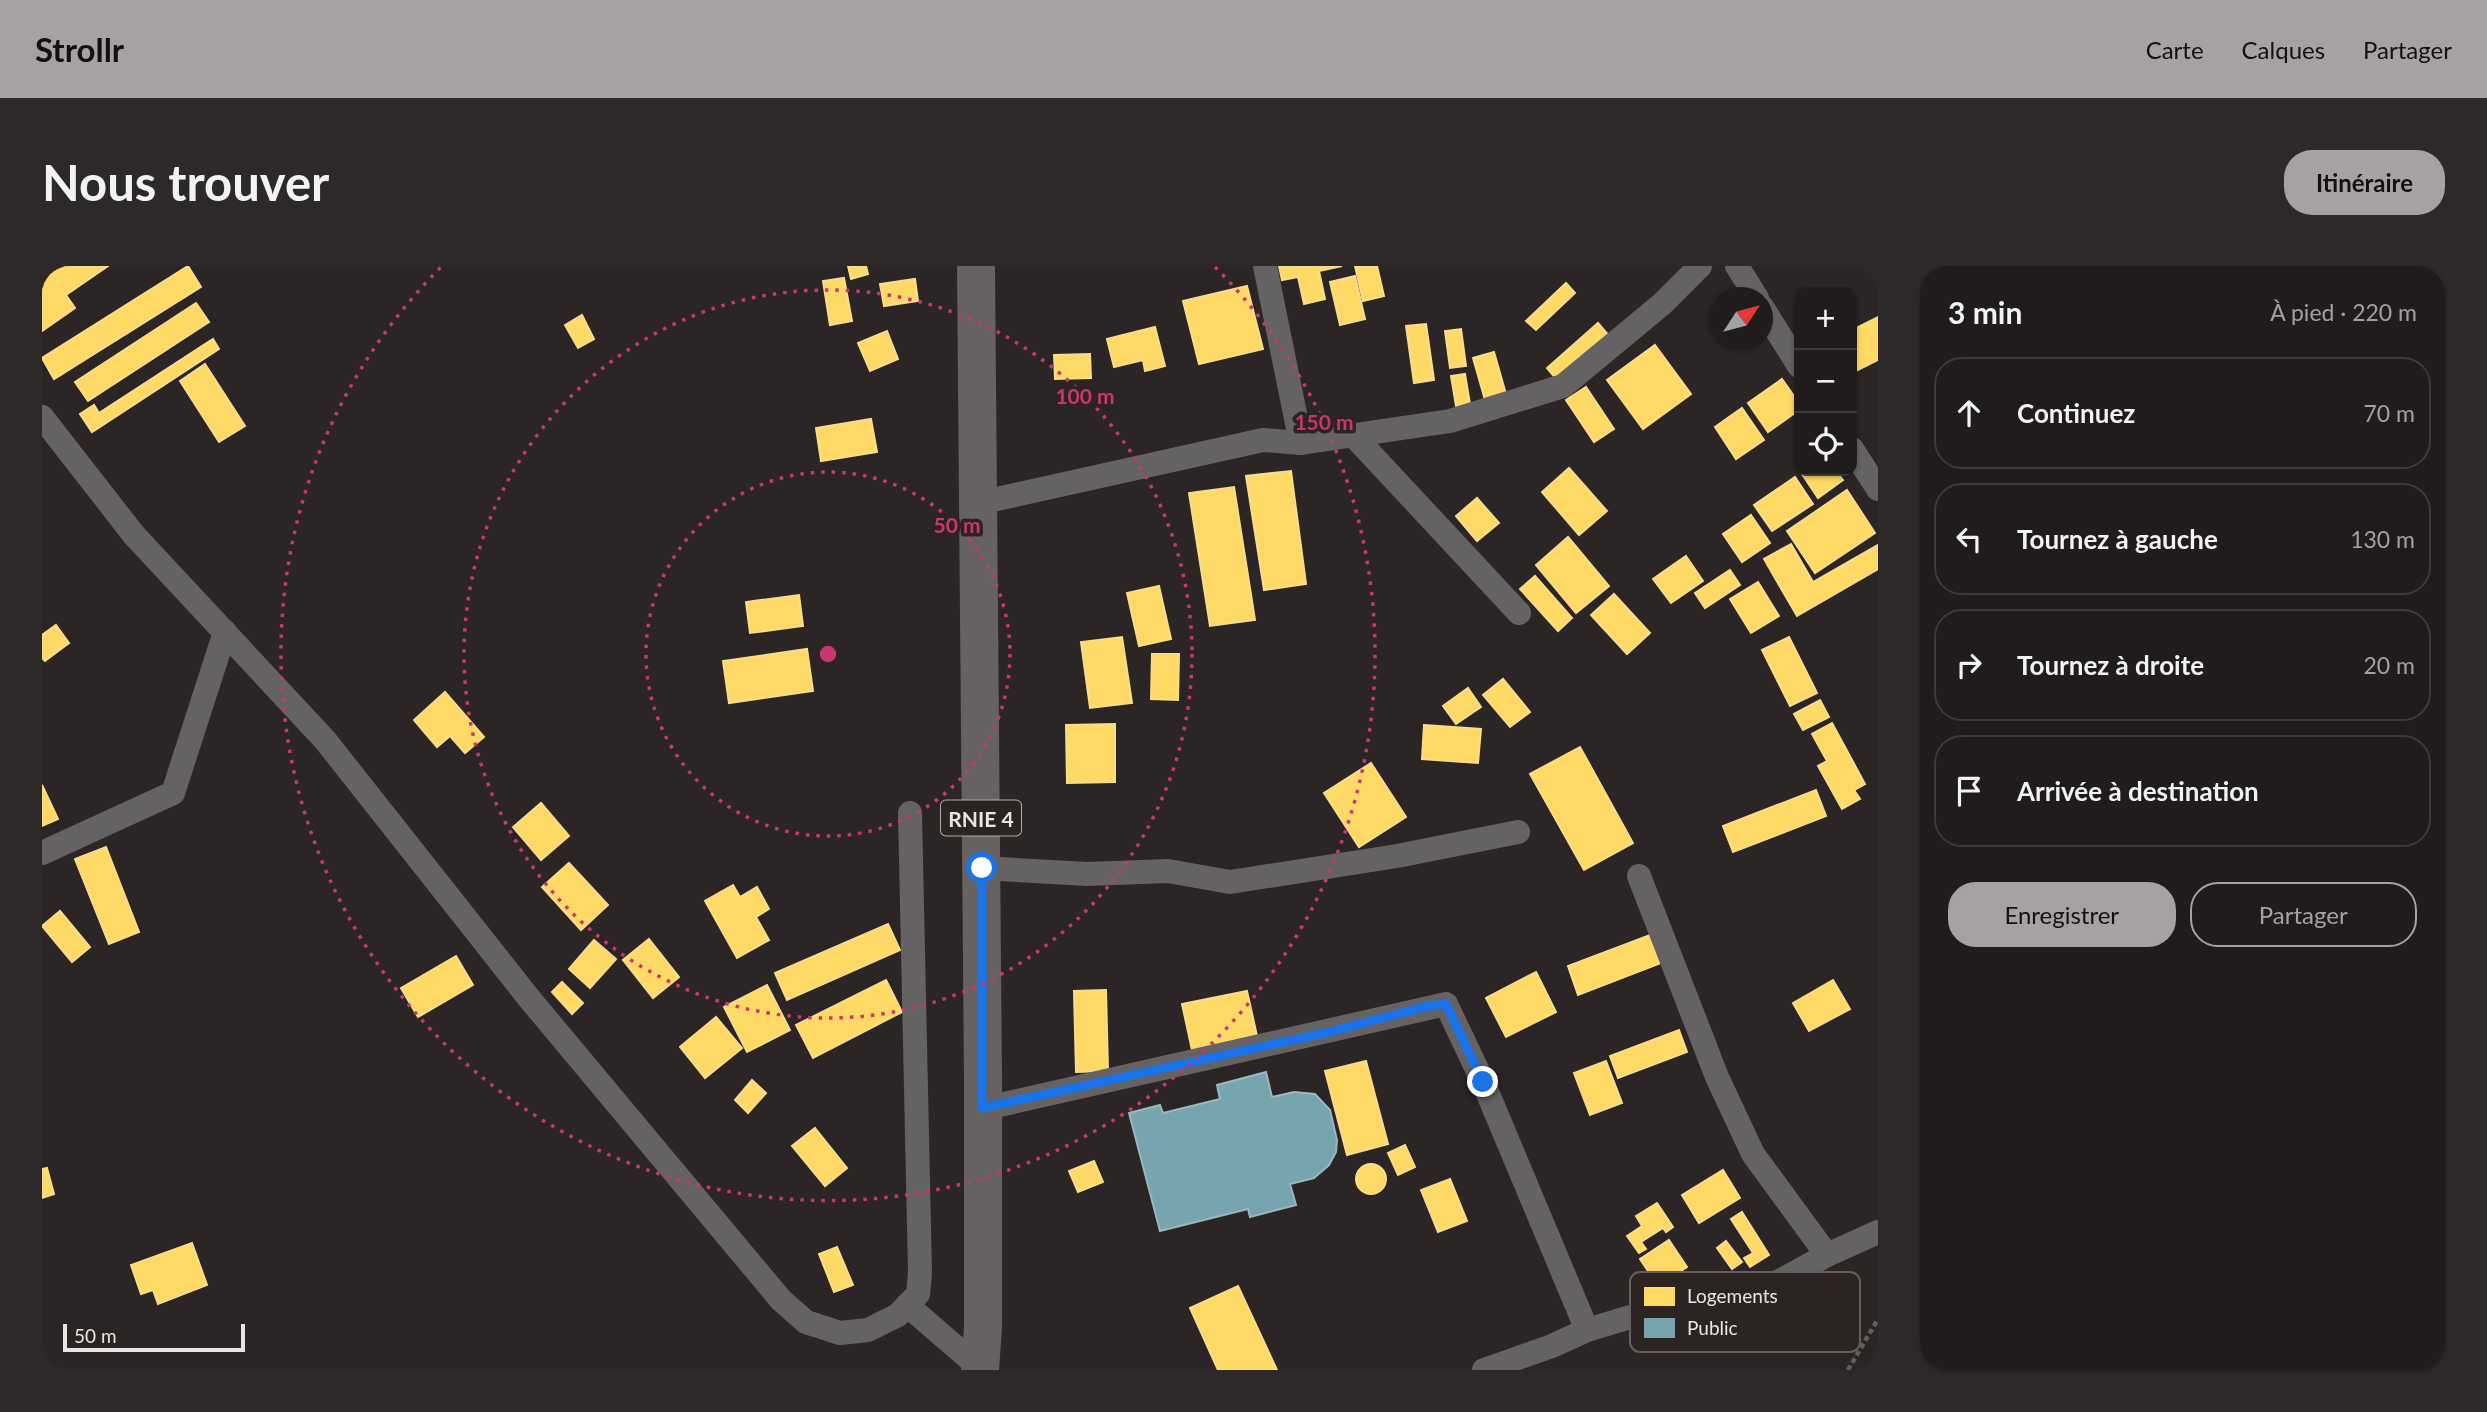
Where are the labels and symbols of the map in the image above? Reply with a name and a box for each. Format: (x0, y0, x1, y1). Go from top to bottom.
north arrow (1710, 287, 1773, 350)
text: 100 m (1055, 383, 1115, 408)
text: 150 m (1294, 409, 1354, 434)
text: 50 m (933, 512, 981, 537)
centre of rings (816, 642, 840, 666)
road number: RNIE 4 (941, 800, 1021, 836)
route start (966, 852, 997, 883)
route end (1467, 1066, 1498, 1097)
legend (1630, 1272, 1860, 1352)
text: Logements (1687, 1284, 1778, 1307)
text: Public (1687, 1316, 1738, 1339)
scale bar (63, 1321, 245, 1353)

